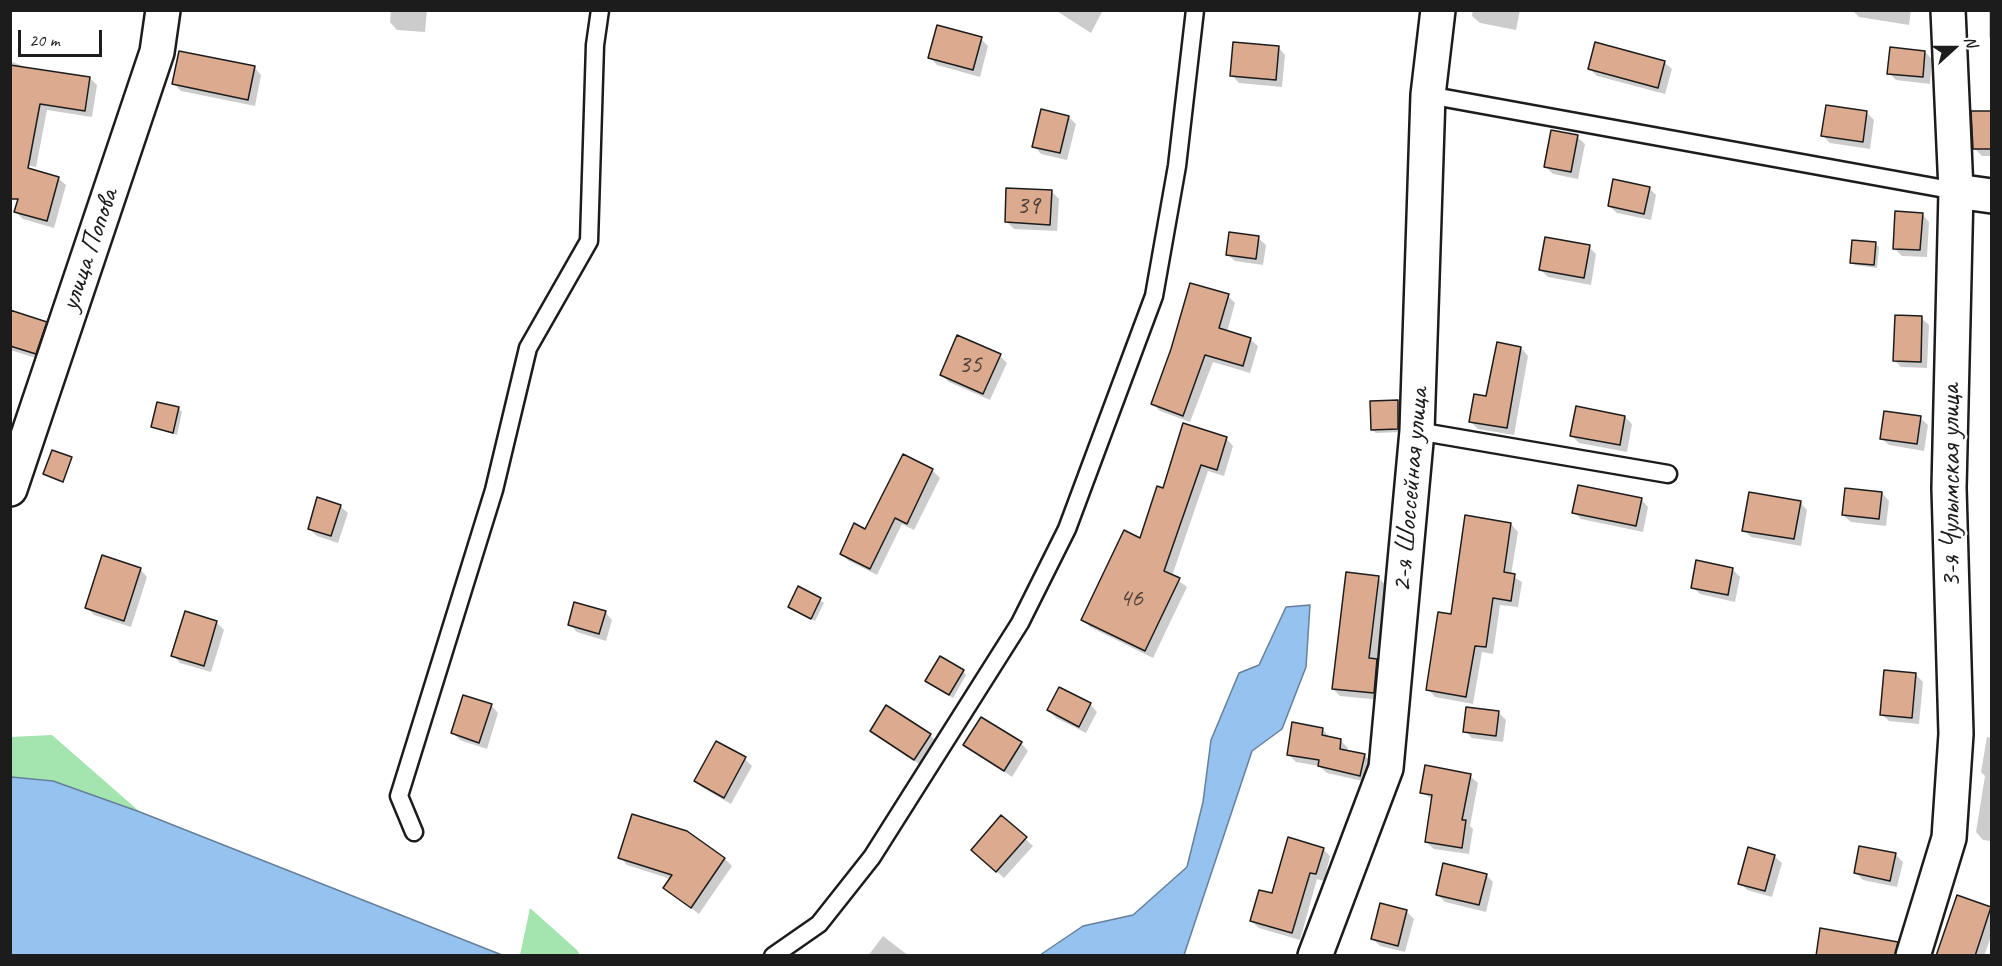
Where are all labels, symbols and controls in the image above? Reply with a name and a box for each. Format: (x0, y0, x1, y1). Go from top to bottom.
scale bar (21, 18, 105, 56)
north arrow (1924, 18, 1984, 78)
text: 20 m (29, 29, 60, 51)
text: N (1960, 33, 1982, 50)
street label: улица Попова (53, 185, 127, 315)
house number: 39 (1016, 190, 1040, 222)
house number: 35 (958, 349, 982, 381)
street label: 3-я Чулымская улица (1935, 384, 1969, 588)
street label: 2-я Шоссейная улица (1385, 387, 1437, 593)
house number: 46 (1119, 583, 1143, 615)

